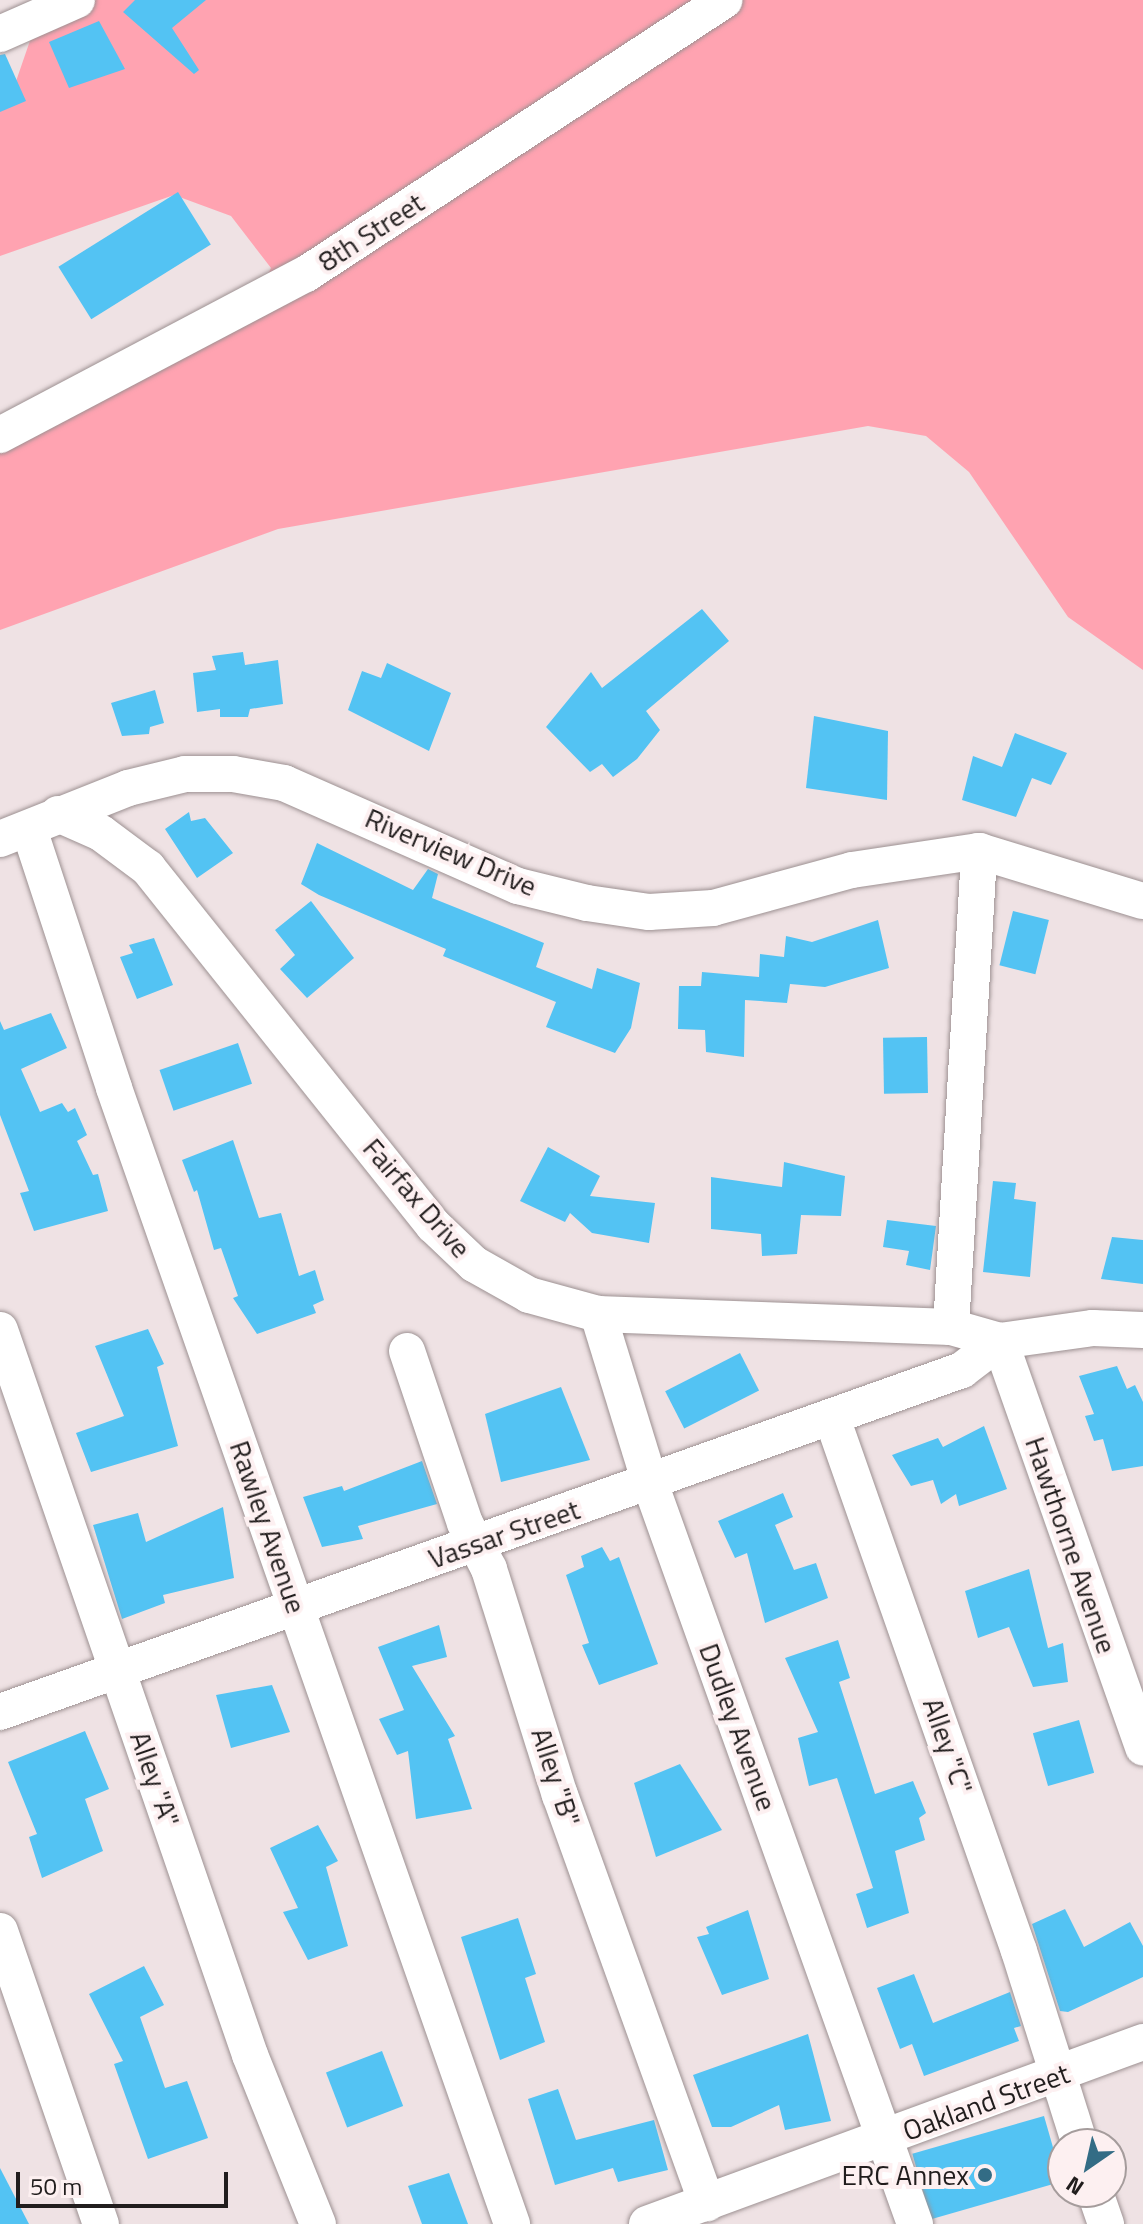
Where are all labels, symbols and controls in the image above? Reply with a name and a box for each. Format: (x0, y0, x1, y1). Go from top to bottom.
street label: 8th Street (312, 186, 430, 278)
street label: Riverview Drive (360, 801, 542, 903)
street label: Fairfax Drive (356, 1132, 478, 1264)
street label: Hawthorne Avenue (1018, 1432, 1124, 1658)
street label: Rawley Avenue (223, 1436, 313, 1618)
street label: Vassar Street (424, 1492, 584, 1576)
street label: Dudley Avenue (692, 1639, 784, 1815)
street label: Alley "C" (916, 1694, 980, 1798)
street label: Alley "B" (524, 1724, 588, 1830)
street label: Alley "A" (123, 1727, 187, 1831)
street label: Oakland Street (898, 2056, 1074, 2148)
north arrow (1047, 2128, 1127, 2208)
scale bar (20, 2156, 232, 2206)
place label: ERC Annex (841, 2158, 969, 2192)
marker: ERC Annex (976, 2166, 994, 2184)
text: 50 m (30, 2168, 82, 2204)
text: N (1059, 2168, 1091, 2205)

